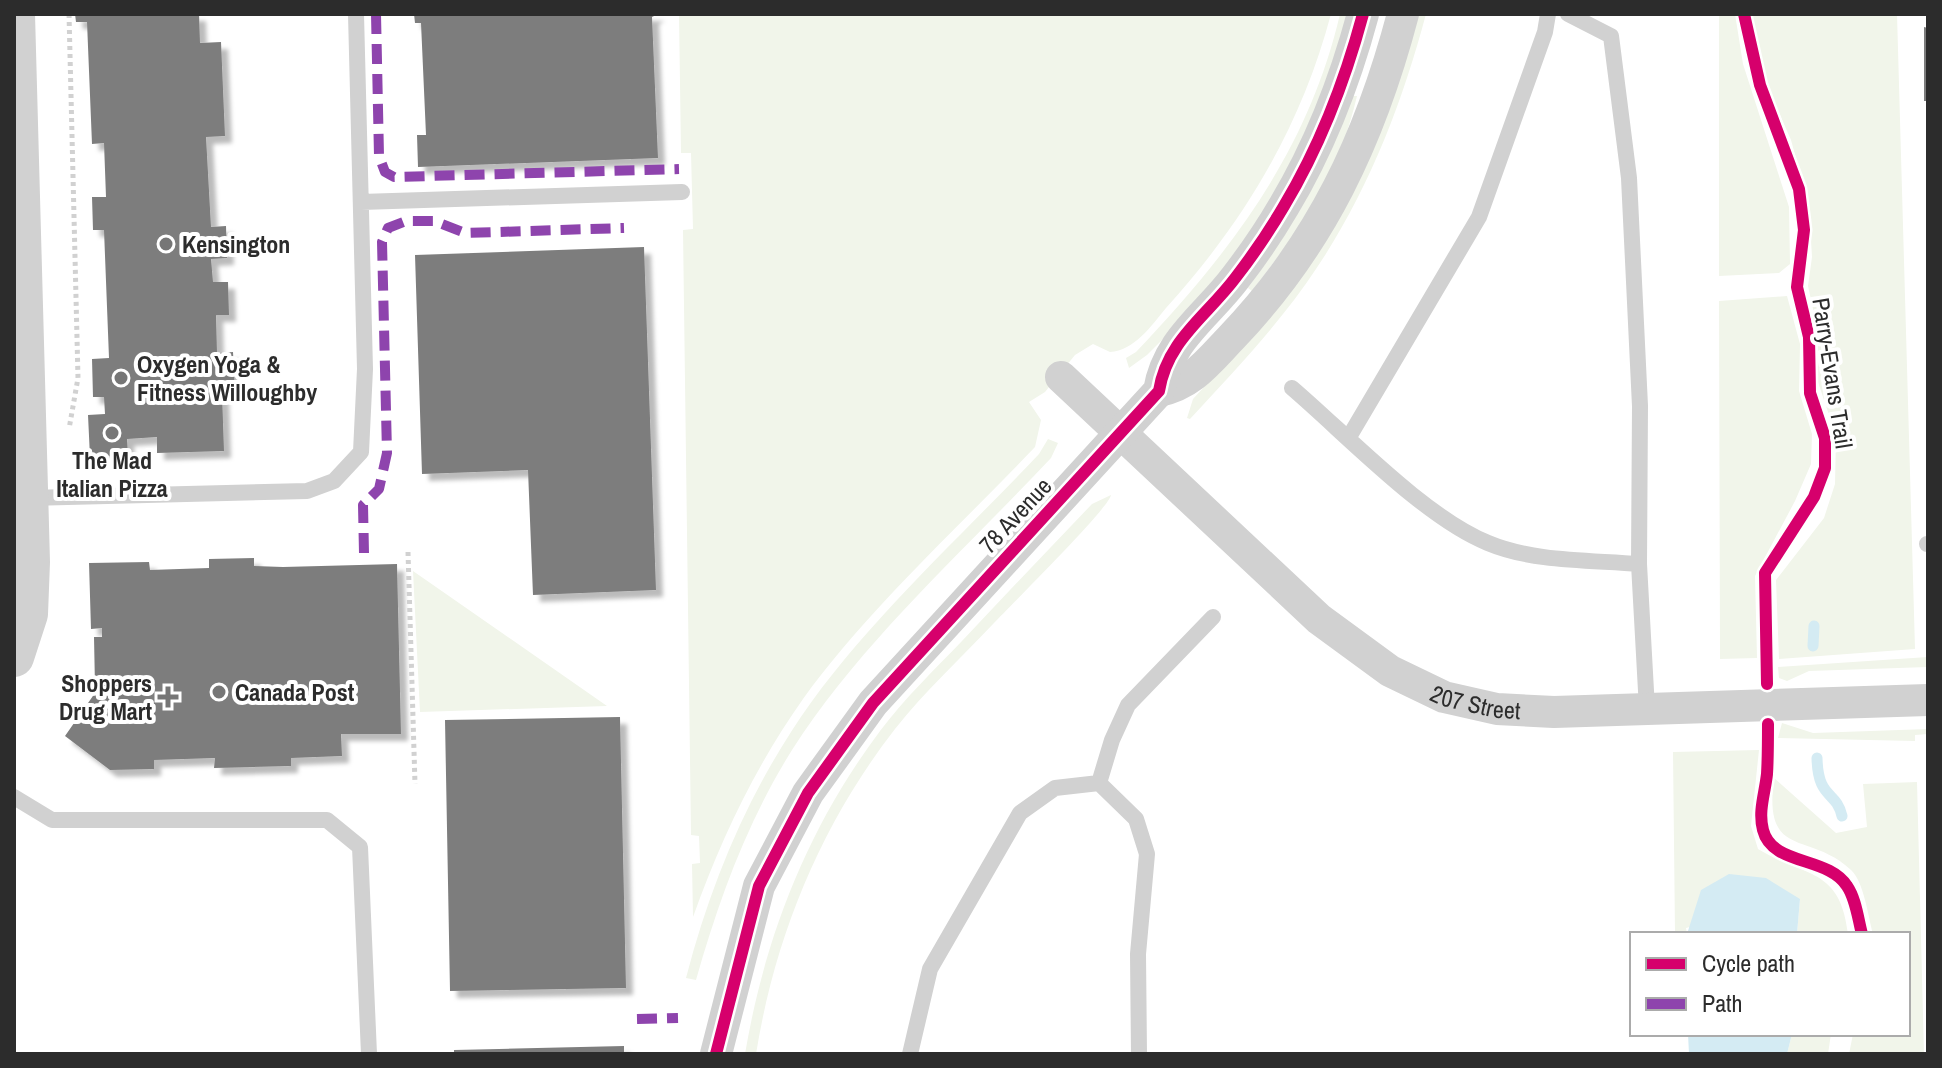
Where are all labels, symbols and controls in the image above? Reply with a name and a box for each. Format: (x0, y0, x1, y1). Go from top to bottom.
place label: Kensington (182, 228, 290, 260)
marker: Kensington (157, 235, 175, 253)
street label: Parry-Evans Trail (1805, 295, 1861, 451)
place label: Oxygen Yoga & Fitness Willoughby (137, 348, 317, 408)
marker: Oxygen Yoga & Fitness Willoughby (112, 369, 130, 387)
marker: The Mad Italian Pizza (103, 424, 121, 442)
place label: The Mad Italian Pizza (56, 444, 168, 504)
street label: 78 Avenue (972, 470, 1058, 560)
place label: Shoppers Drug Mart (59, 667, 152, 727)
place label: Canada Post (235, 676, 355, 708)
street label: 207 Street (1425, 677, 1522, 726)
marker: Canada Post (210, 683, 228, 701)
marker: Shoppers Drug Mart (159, 688, 177, 706)
legend (1630, 932, 1910, 1036)
text: Cycle path (1702, 947, 1795, 979)
text: Path (1702, 987, 1743, 1019)

